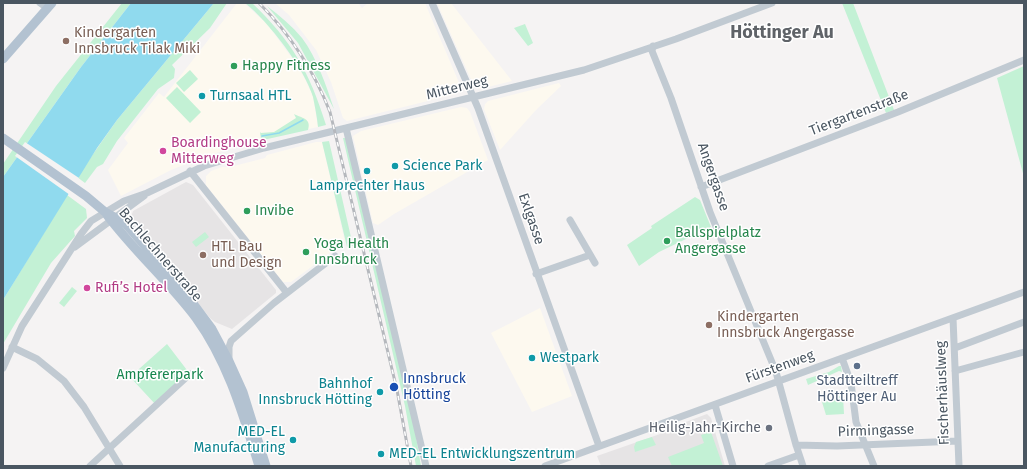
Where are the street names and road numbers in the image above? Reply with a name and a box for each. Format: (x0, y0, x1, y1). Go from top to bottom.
street label: Mitterweg (425, 72, 489, 104)
street label: Tiergartenstraße (807, 86, 911, 140)
street label: Angergasse (693, 141, 733, 213)
street label: Exlgasse (514, 191, 548, 247)
street label: Bachlechnerstraße (115, 205, 205, 305)
street label: Fischerhäuslweg (933, 341, 953, 445)
street label: Fürstenweg (743, 347, 817, 387)
street label: Pirmingasse (837, 421, 915, 441)

